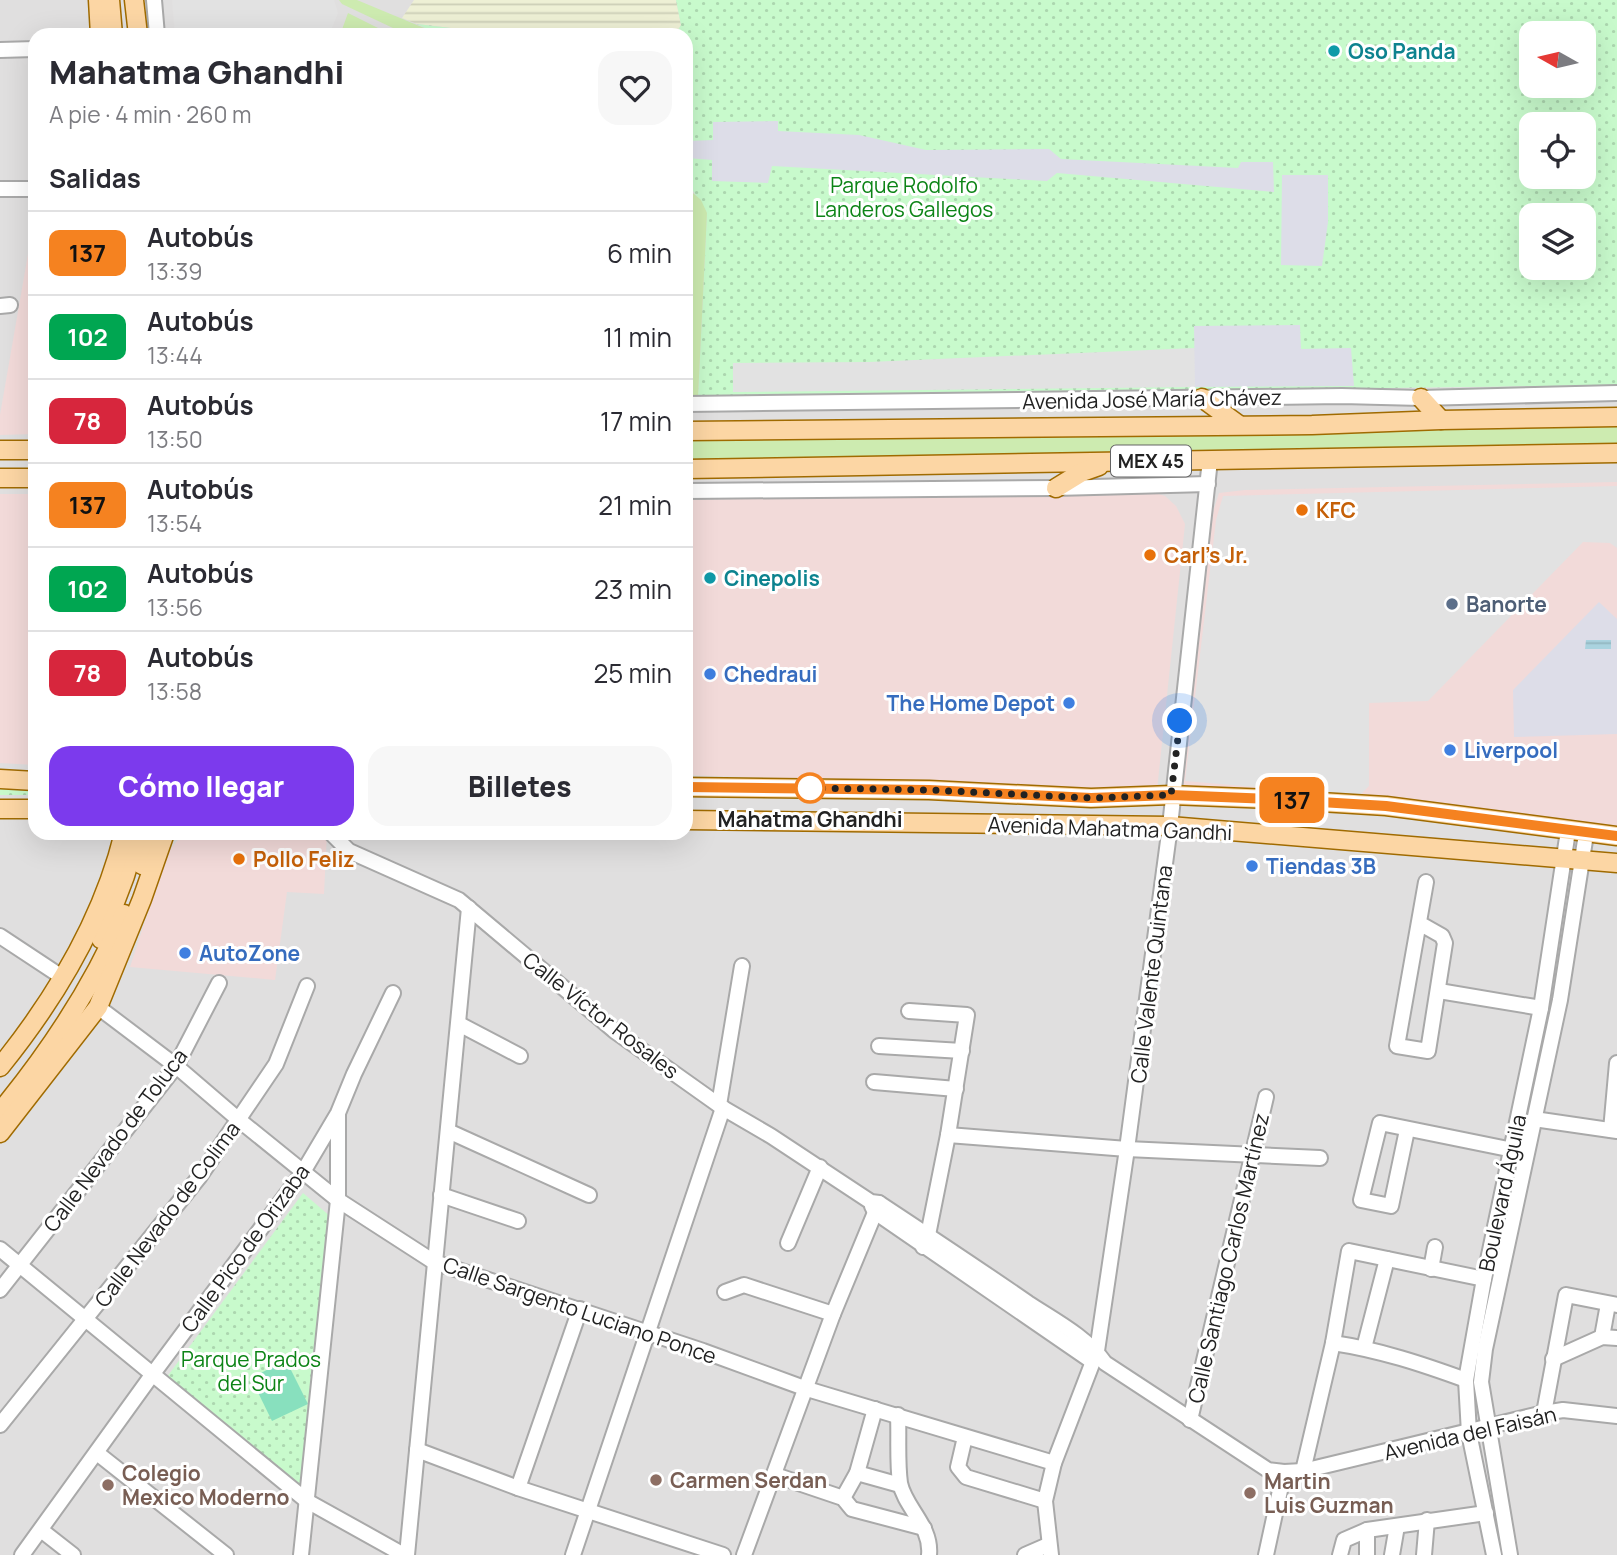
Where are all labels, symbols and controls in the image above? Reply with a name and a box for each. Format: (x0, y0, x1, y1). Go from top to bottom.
north arrow (1519, 21, 1596, 98)
map controls (1519, 21, 1596, 280)
place label: Oso Panda (1348, 37, 1456, 65)
marker: Oso Panda (1326, 43, 1342, 59)
text: Mahatma Ghandhi (49, 49, 344, 94)
button: heart (598, 51, 672, 125)
text: A pie · 4 min · 260 m (49, 98, 252, 130)
button: locate (1519, 112, 1596, 189)
text: Salidas (49, 160, 141, 196)
park label: Parque Rodolfo Landeros Gallegos (815, 171, 993, 223)
button: layers (1519, 203, 1596, 280)
text: Autobús (147, 219, 254, 255)
text: 6 min (607, 235, 672, 271)
text: 137 (69, 236, 106, 269)
text: 13:39 (147, 255, 203, 287)
text: Autobús (147, 303, 254, 339)
text: 11 min (603, 319, 672, 355)
text: 102 (67, 320, 108, 353)
text: 13:44 (147, 339, 203, 371)
street label: Avenida José María Chávez (1022, 383, 1282, 415)
text: Autobús (147, 387, 254, 423)
text: 17 min (600, 403, 672, 439)
text: 78 (74, 404, 101, 437)
text: 13:50 (147, 423, 203, 455)
road number: MEX 45 (1111, 446, 1191, 476)
text: Autobús (147, 471, 254, 507)
text: 21 min (598, 487, 672, 523)
text: 137 (69, 488, 106, 521)
place label: KFC (1316, 496, 1356, 524)
marker: KFC (1294, 502, 1310, 518)
text: 13:54 (147, 507, 202, 539)
place label: Carl's Jr. (1164, 541, 1248, 569)
marker: Carl's Jr. (1142, 547, 1158, 563)
text: Autobús (147, 555, 254, 591)
place label: Cinepolis (724, 564, 820, 592)
marker: Cinepolis (702, 570, 718, 586)
text: 23 min (594, 571, 672, 607)
text: 102 (67, 572, 108, 605)
place label: Banorte (1466, 590, 1547, 618)
text: 13:56 (147, 591, 203, 623)
marker: Banorte (1444, 596, 1460, 612)
text: Autobús (147, 639, 254, 675)
text: 25 min (593, 655, 672, 691)
text: 78 (74, 656, 101, 689)
place label: Chedraui (724, 660, 817, 688)
marker: Chedraui (702, 666, 718, 682)
text: 13:58 (147, 675, 202, 707)
place label: The Home Depot (887, 689, 1055, 717)
marker: The Home Depot (1061, 695, 1077, 711)
your location (1162, 703, 1197, 738)
place label: Liverpool (1464, 736, 1558, 764)
marker: Liverpool (1442, 742, 1458, 758)
button: Cómo llegar (49, 746, 354, 826)
button: Billetes (368, 746, 672, 826)
marker: Mahatma Ghandhi (795, 773, 825, 803)
line badge: 137 (1252, 777, 1332, 823)
text: 137 (1273, 783, 1311, 816)
place label: Mahatma Ghandhi (717, 805, 903, 833)
street label: Avenida Mahatma Gandhi (987, 810, 1233, 846)
place label: Pollo Feliz (253, 845, 354, 873)
marker: Pollo Feliz (231, 851, 247, 867)
place label: Tiendas 3B (1266, 852, 1376, 880)
marker: Tiendas 3B (1244, 858, 1260, 874)
street label: Calle Valente Quintana (1124, 863, 1178, 1085)
place label: AutoZone (199, 939, 300, 967)
marker: AutoZone (177, 945, 193, 961)
street label: Calle Víctor Rosales (517, 945, 685, 1085)
street label: Calle Nevado de Toluca (37, 1043, 193, 1237)
street label: Calle Santiago Carlos Martínez (1181, 1110, 1275, 1406)
street label: Boulevard Águila (1472, 1112, 1532, 1274)
street label: Calle Nevado de Colima (88, 1115, 246, 1313)
street label: Calle Pico de Orizaba (175, 1158, 315, 1338)
street label: Calle Sargento Luciano Ponce (440, 1250, 720, 1370)
park label: Parque Prados del Sur (181, 1345, 321, 1397)
street label: Avenida del Faisán (1381, 1400, 1559, 1466)
place label: Colegio Mexico Moderno (122, 1459, 290, 1511)
place label: Carmen Serdan (670, 1466, 827, 1494)
place label: Martin Luis Guzman (1264, 1467, 1394, 1519)
marker: Carmen Serdan (648, 1472, 664, 1488)
marker: Colegio Mexico Moderno (100, 1477, 116, 1493)
marker: Martin Luis Guzman (1242, 1485, 1258, 1501)

